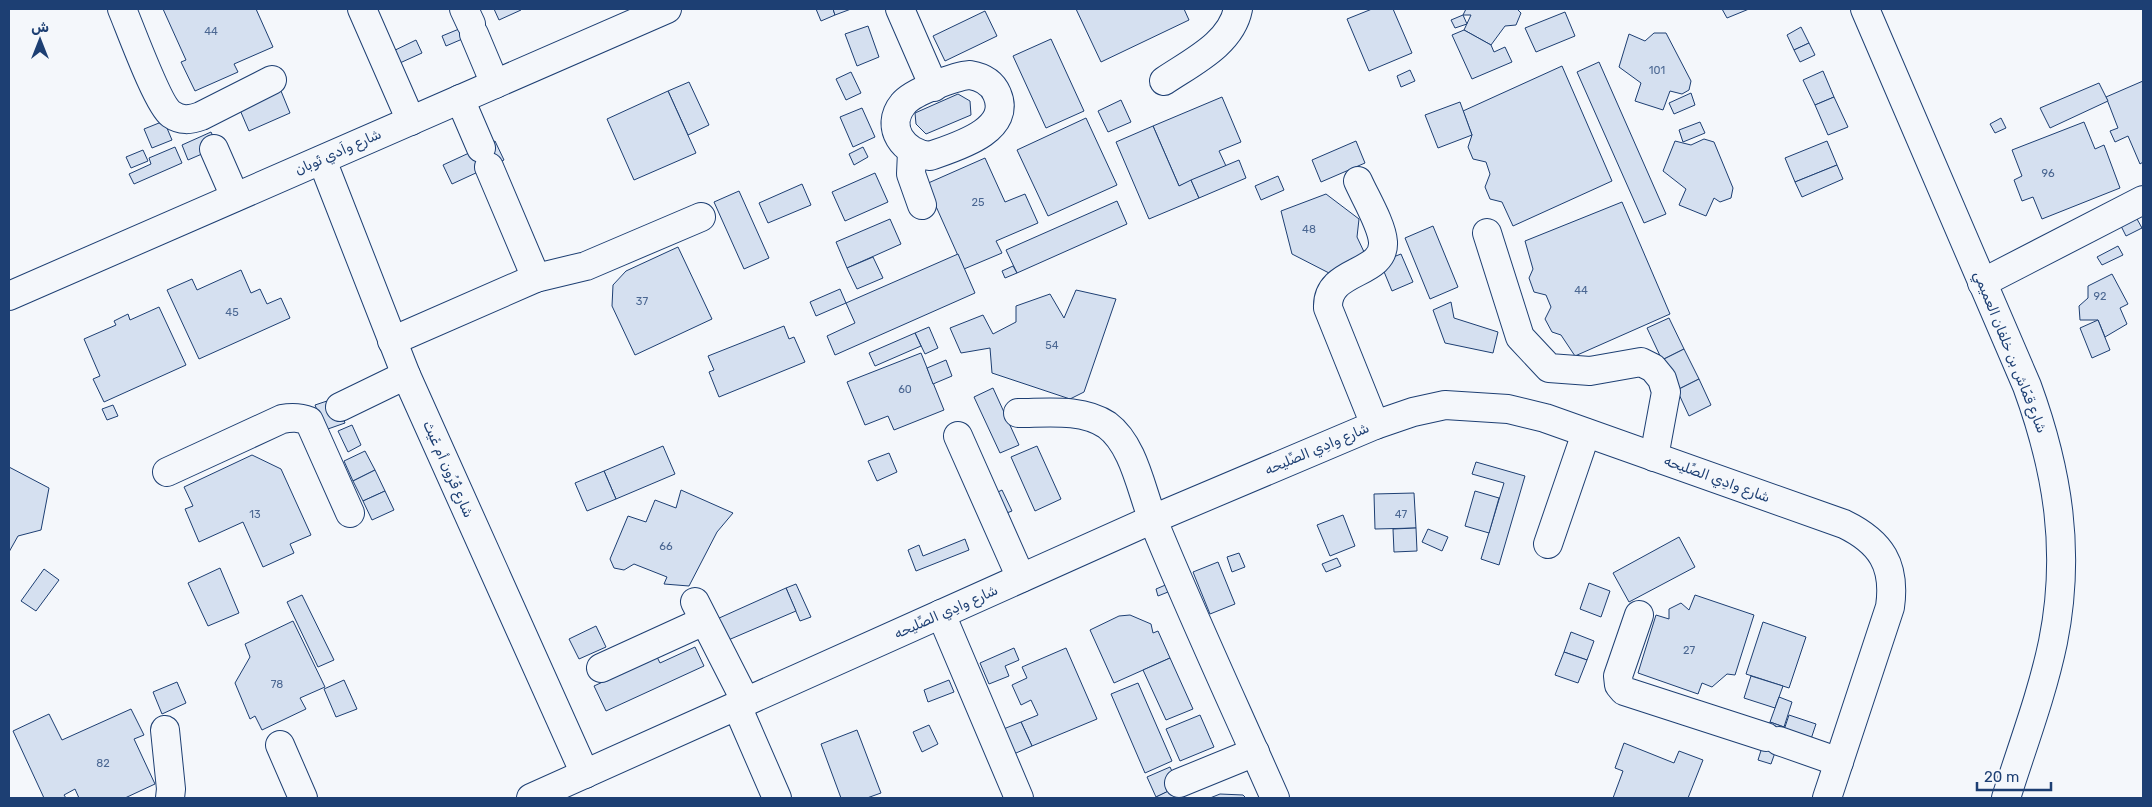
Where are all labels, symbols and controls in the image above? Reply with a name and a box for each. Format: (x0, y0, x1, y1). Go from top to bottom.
north arrow (15, 15, 65, 65)
text: ش (31, 19, 49, 36)
house number: 44 (204, 25, 218, 38)
house number: 101 (1649, 64, 1665, 77)
street label: شارع واَدي ثَوبان (292, 125, 385, 180)
house number: 96 (2041, 167, 2055, 180)
house number: 25 (972, 196, 985, 209)
house number: 48 (1302, 223, 1316, 236)
street label: شارع قمّاش بن خلفان العميمي (1968, 269, 2050, 436)
house number: 44 (1574, 284, 1588, 297)
house number: 92 (2094, 290, 2106, 303)
house number: 37 (636, 295, 648, 308)
house number: 45 (225, 306, 239, 319)
house number: 54 (1045, 339, 1059, 352)
house number: 60 (898, 383, 912, 396)
street label: شارع قُرُون أم غَيث (417, 418, 477, 521)
street label: شارع وادِي الصِّليحه (1262, 419, 1373, 481)
street label: شارع وادِي الصِّليحه (1661, 452, 1772, 508)
house number: 13 (249, 508, 261, 521)
house number: 47 (1395, 508, 1407, 521)
house number: 66 (659, 540, 673, 553)
street label: شارع وادِي الصِّليحه (891, 581, 1001, 644)
house number: 27 (1683, 644, 1695, 657)
house number: 78 (271, 678, 283, 691)
house number: 82 (96, 757, 110, 770)
scale bar (1977, 760, 2051, 792)
text: 20 m (1984, 768, 2019, 786)

